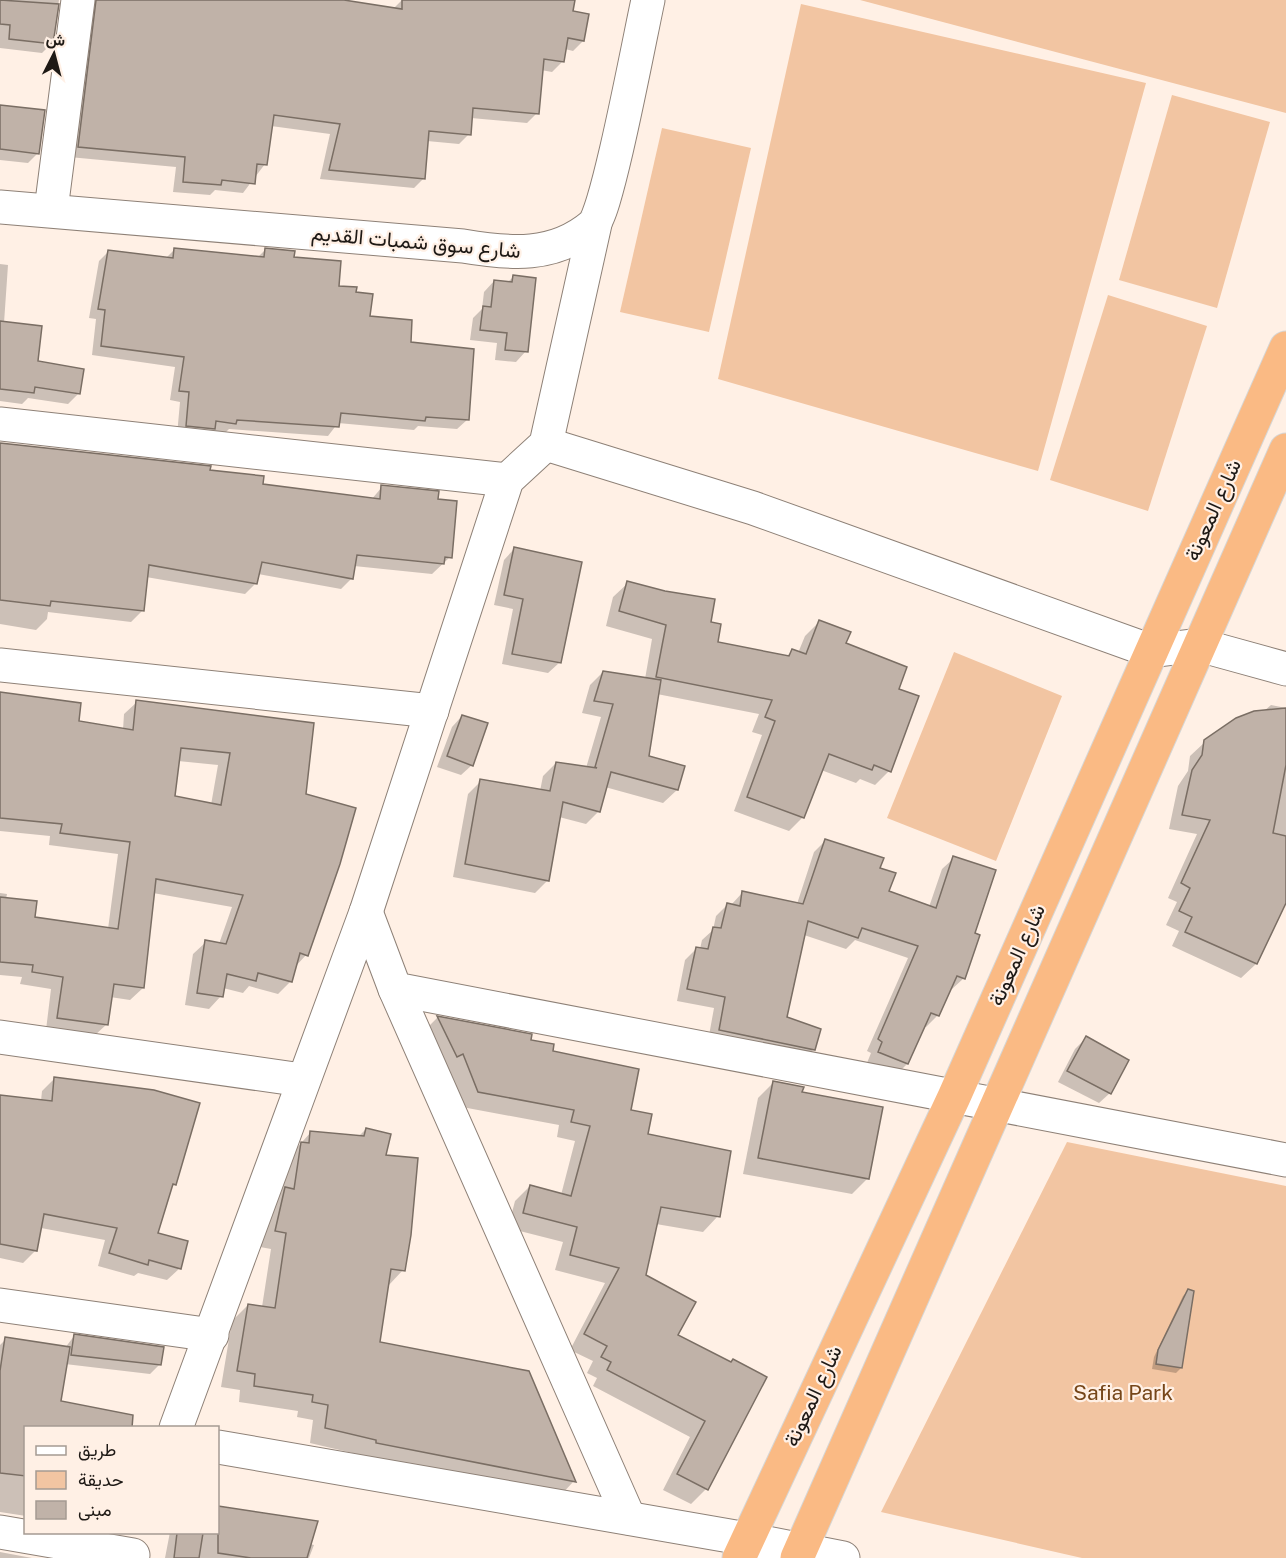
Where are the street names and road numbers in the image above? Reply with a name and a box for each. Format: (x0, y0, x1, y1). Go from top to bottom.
street label: شارع سوق شمبات القديم (310, 220, 522, 265)
street label: شارع المعونة (1179, 455, 1248, 565)
street label: شارع المعونة (983, 900, 1052, 1010)
street label: شارع المعونة (778, 1341, 849, 1451)

